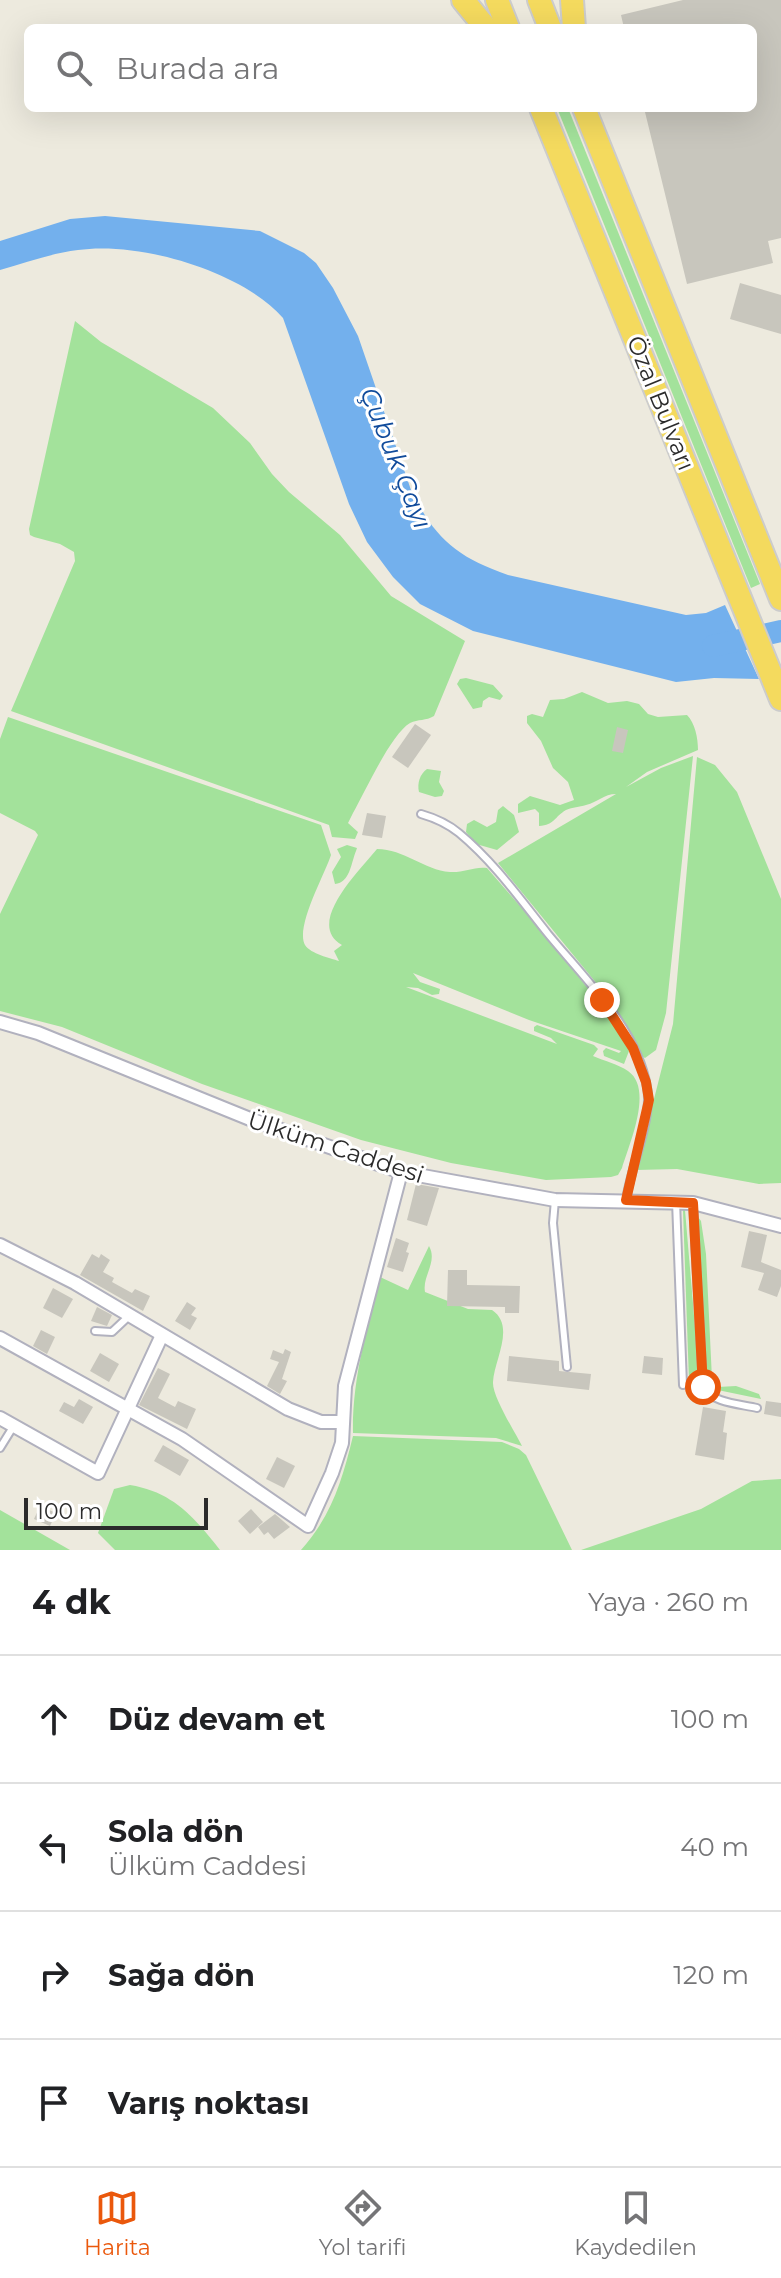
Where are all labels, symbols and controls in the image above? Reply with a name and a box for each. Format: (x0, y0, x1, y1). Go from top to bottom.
search box (24, 24, 757, 112)
icon: search (52, 46, 96, 90)
text: Burada ara (116, 50, 279, 87)
street label: Özal Bulvarı (621, 331, 701, 475)
water label: Çubuk Çayı (353, 383, 439, 533)
route end (584, 982, 620, 1018)
street label: Ülküm Caddesi (244, 1105, 428, 1189)
route start (685, 1369, 721, 1405)
scale bar (24, 1494, 208, 1530)
text: 100 m (36, 1498, 102, 1525)
text: 4 dk (32, 1581, 111, 1623)
text: Yaya · 260 m (588, 1586, 749, 1618)
icon: ahead (32, 1697, 76, 1741)
text: Düz devam et (108, 1701, 325, 1738)
text: 100 m (671, 1703, 749, 1735)
text: Sola dön (108, 1813, 244, 1850)
icon: left (32, 1825, 76, 1869)
text: 40 m (680, 1831, 749, 1863)
text: Ülküm Caddesi (108, 1850, 307, 1882)
icon: right (32, 1953, 76, 1997)
text: Sağa dön (108, 1957, 255, 1994)
text: 120 m (673, 1959, 749, 1991)
icon: arrive (32, 2081, 76, 2125)
text: Varış noktası (108, 2085, 310, 2122)
tab: Harita (84, 2186, 151, 2261)
tab: Yol tarifi (319, 2186, 406, 2261)
tab: Kaydedilen (574, 2186, 697, 2261)

